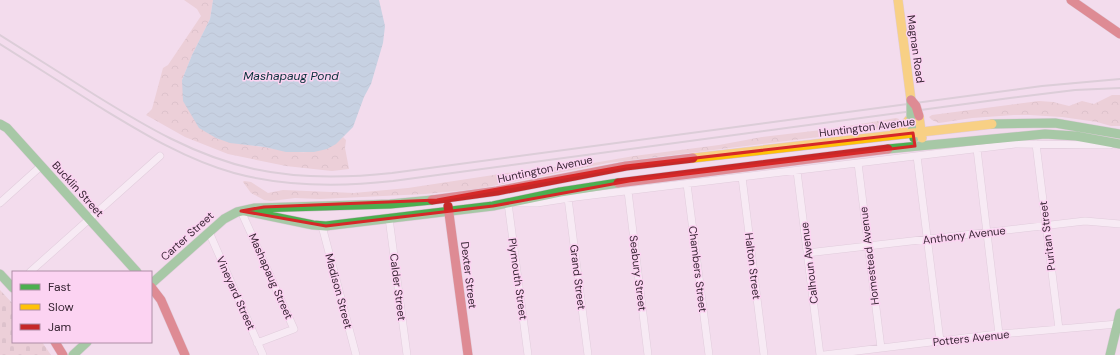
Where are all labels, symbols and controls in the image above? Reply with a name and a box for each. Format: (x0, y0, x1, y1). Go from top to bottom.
street label: Magnan Road (904, 14, 928, 84)
water label: Mashapaug Pond (243, 68, 339, 84)
street label: Huntington Avenue (818, 114, 916, 140)
street label: Huntington Avenue (496, 152, 594, 186)
street label: Bucklin Street (49, 158, 107, 220)
street label: Puritan Street (1036, 200, 1058, 272)
street label: Homestead Avenue (856, 206, 882, 306)
street label: Carter Street (158, 209, 216, 263)
street label: Calhoun Avenue (797, 221, 821, 305)
street label: Anthony Avenue (922, 223, 1006, 247)
street label: Chambers Street (686, 225, 710, 313)
street label: Mashapaug Street (246, 231, 296, 321)
street label: Halton Street (742, 232, 764, 300)
street label: Seabury Street (626, 234, 650, 312)
street label: Plymouth Street (505, 237, 531, 321)
street label: Dexter Street (458, 241, 480, 309)
street label: Grand Street (567, 244, 589, 310)
street label: Madison Street (322, 252, 356, 330)
street label: Calder Street (387, 253, 409, 321)
street label: Vineyard Street (214, 254, 258, 332)
legend (12, 271, 152, 343)
text: Fast (48, 279, 71, 295)
text: Slow (48, 299, 74, 315)
text: Jam (48, 319, 71, 335)
street label: Potters Avenue (932, 327, 1010, 349)

